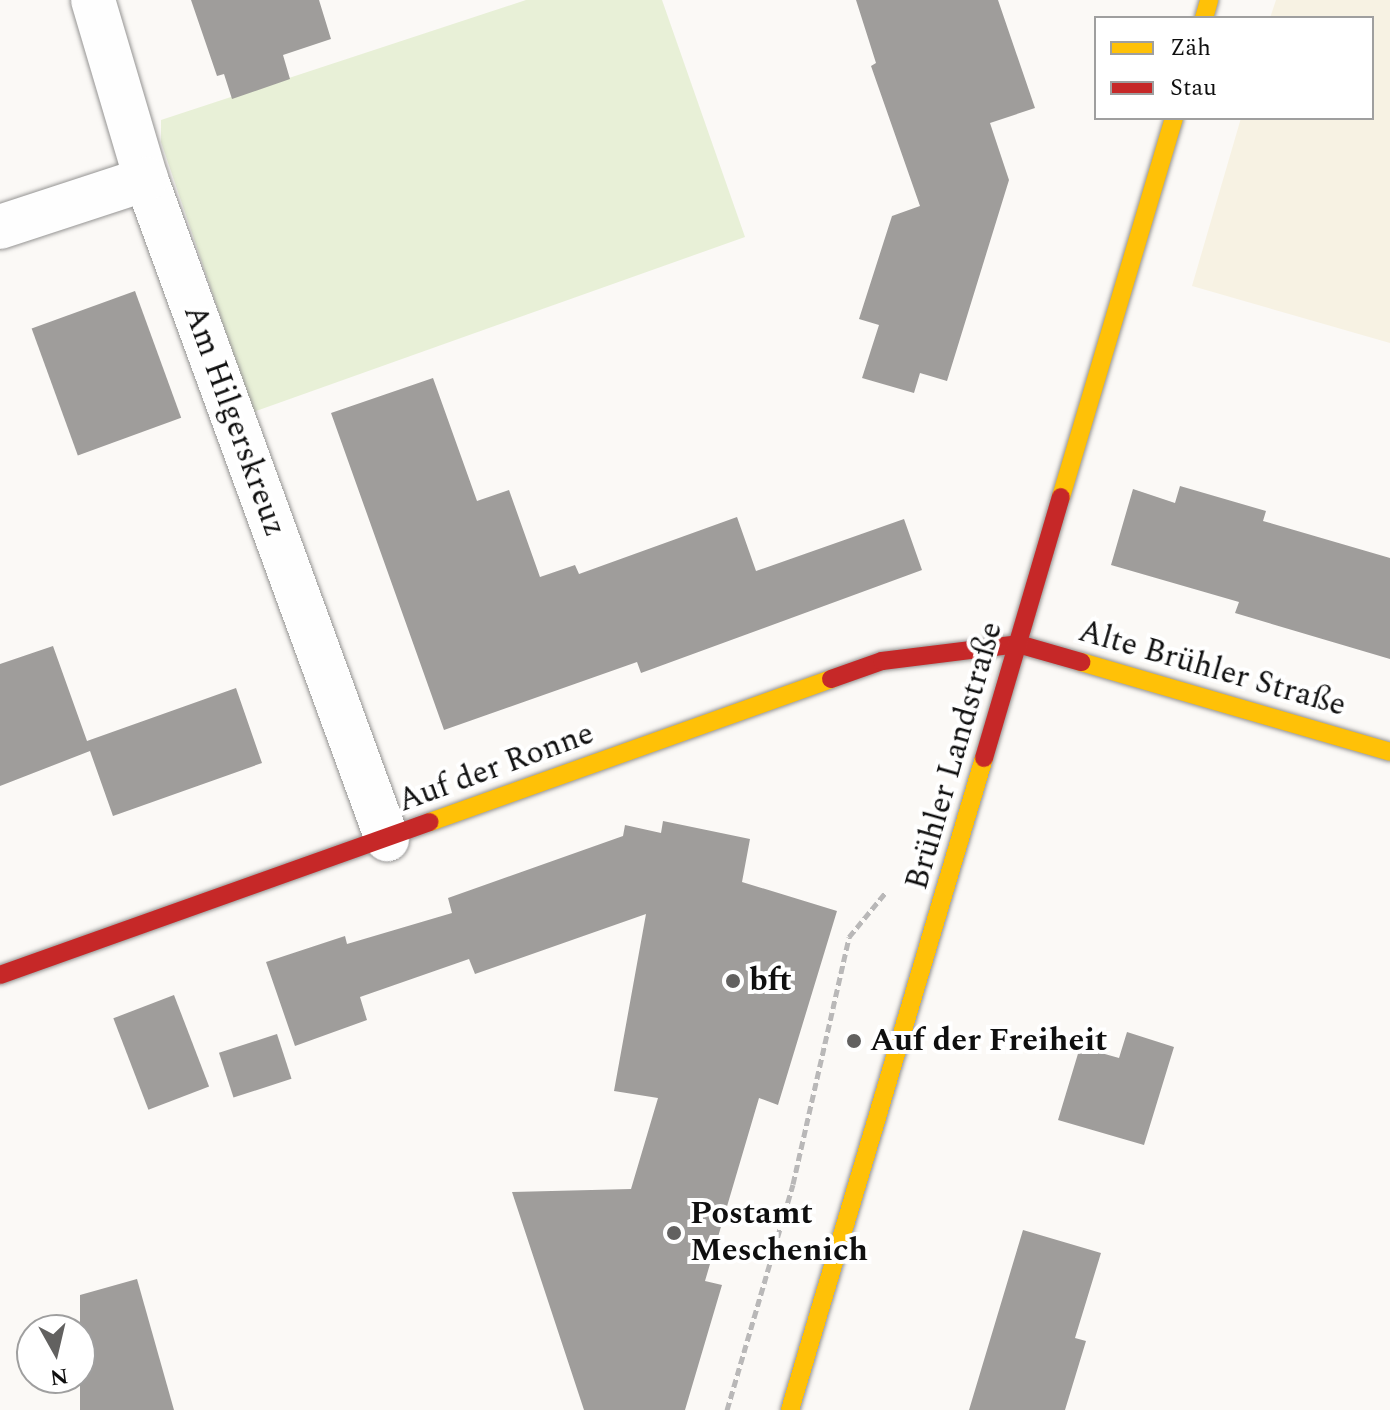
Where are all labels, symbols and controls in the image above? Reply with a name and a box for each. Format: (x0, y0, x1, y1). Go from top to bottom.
legend (1094, 16, 1374, 120)
text: Zäh (1170, 30, 1211, 66)
text: Stau (1170, 70, 1217, 106)
street label: Am Hilgerskreuz (174, 300, 294, 542)
street label: Alte Brühler Straße (1074, 612, 1350, 726)
street label: Brühler Landstraße (898, 618, 1012, 894)
street label: Auf der Ronne (393, 715, 599, 821)
place label: bft (749, 962, 792, 1000)
marker: bft (724, 972, 742, 990)
place label: Auf der Freiheit (870, 1022, 1107, 1060)
marker: Auf der Freiheit (845, 1032, 863, 1050)
place label: Postamt Meschenich (690, 1196, 868, 1271)
marker: Postamt Meschenich (665, 1224, 683, 1242)
north arrow (16, 1314, 96, 1394)
text: N (48, 1359, 70, 1394)

